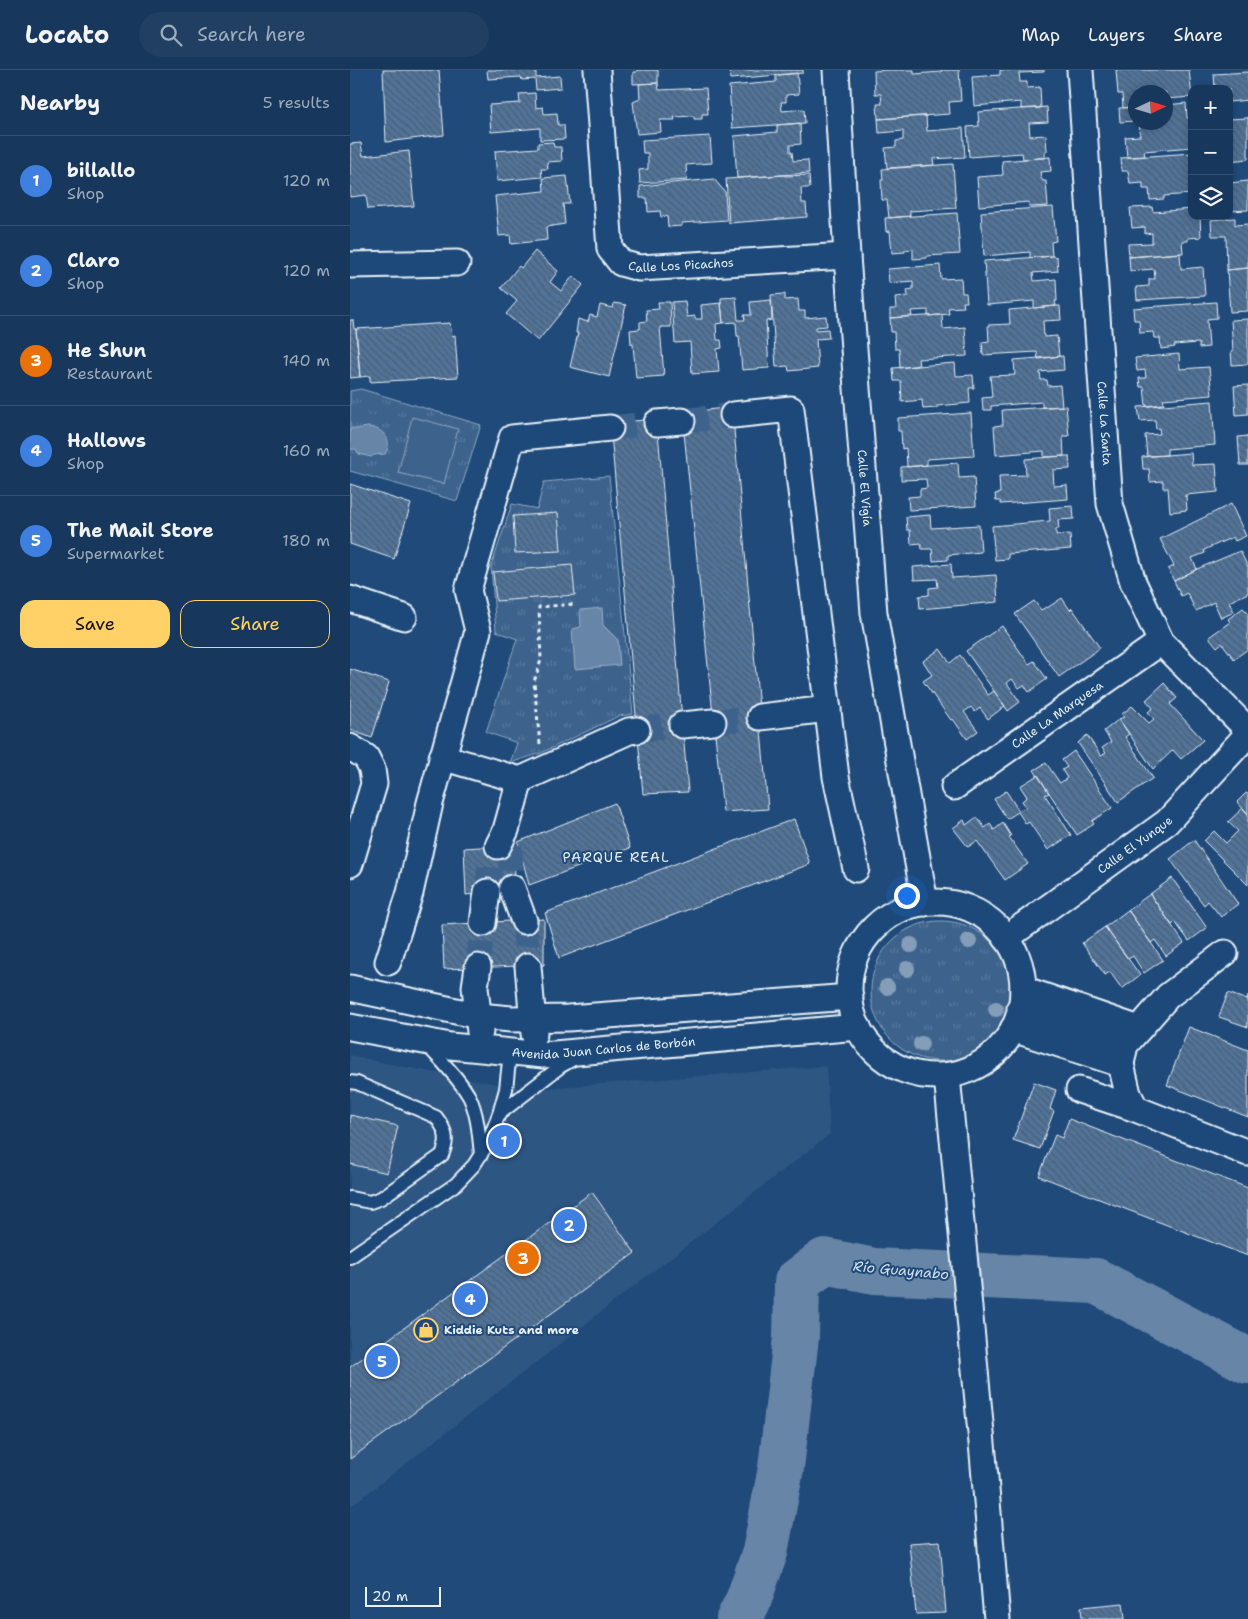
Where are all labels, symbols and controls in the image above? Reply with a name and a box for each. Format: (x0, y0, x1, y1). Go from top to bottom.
search box (139, 12, 489, 57)
text: Locato (25, 19, 109, 51)
icon: search (157, 21, 185, 49)
text: Search here (197, 22, 306, 47)
text: Map (1022, 23, 1060, 47)
text: Layers (1088, 23, 1145, 47)
text: Share (1173, 23, 1223, 47)
north arrow (1128, 85, 1173, 130)
map controls (1188, 85, 1233, 220)
button: + (1188, 85, 1233, 130)
text: Nearby (20, 89, 100, 117)
text: 5 results (263, 92, 330, 113)
button: − (1188, 130, 1233, 175)
text: billallo (67, 158, 135, 183)
text: 1 (32, 170, 40, 191)
text: 120 m (283, 170, 330, 191)
button: layers (1188, 175, 1233, 220)
text: Shop (67, 183, 104, 204)
text: Claro (67, 248, 120, 273)
street label: Calle Los Picachos (626, 255, 734, 276)
text: 2 (30, 260, 42, 281)
text: 120 m (283, 260, 330, 281)
text: Shop (67, 273, 104, 294)
text: He Shun (67, 338, 146, 363)
text: 3 (30, 350, 42, 371)
text: 140 m (283, 350, 330, 371)
text: Restaurant (67, 363, 153, 384)
street label: Calle La Santa (1094, 381, 1115, 466)
text: Hallows (67, 428, 146, 453)
text: 4 (30, 440, 42, 461)
text: 160 m (283, 440, 330, 461)
street label: Calle El Vigía (854, 449, 875, 528)
text: Shop (67, 453, 104, 474)
text: The Mail Store (67, 518, 214, 543)
text: 5 (31, 530, 41, 551)
text: 180 m (282, 530, 330, 551)
text: Supermarket (67, 543, 164, 564)
button: Save (20, 600, 170, 648)
button: Share (180, 600, 330, 648)
street label: Calle La Marquesa (1008, 677, 1107, 752)
street label: Calle El Yunque (1094, 813, 1176, 878)
district label: PARQUE REAL (562, 848, 670, 866)
your location (894, 883, 920, 909)
street label: Avenida Juan Carlos de Borbón (511, 1034, 696, 1063)
pin: 1 (488, 1122, 520, 1160)
pin: 2 (553, 1206, 585, 1244)
pin: 3 (507, 1239, 539, 1277)
water label: Río Guaynabo (852, 1257, 950, 1283)
pin: 4 (454, 1280, 486, 1318)
shop icon: Kiddie Kuts and more (413, 1317, 439, 1343)
place label: Kiddie Kuts and more (444, 1322, 579, 1338)
pin: 5 (366, 1342, 398, 1380)
scale bar (365, 1584, 441, 1607)
text: 20 m (372, 1587, 408, 1605)

